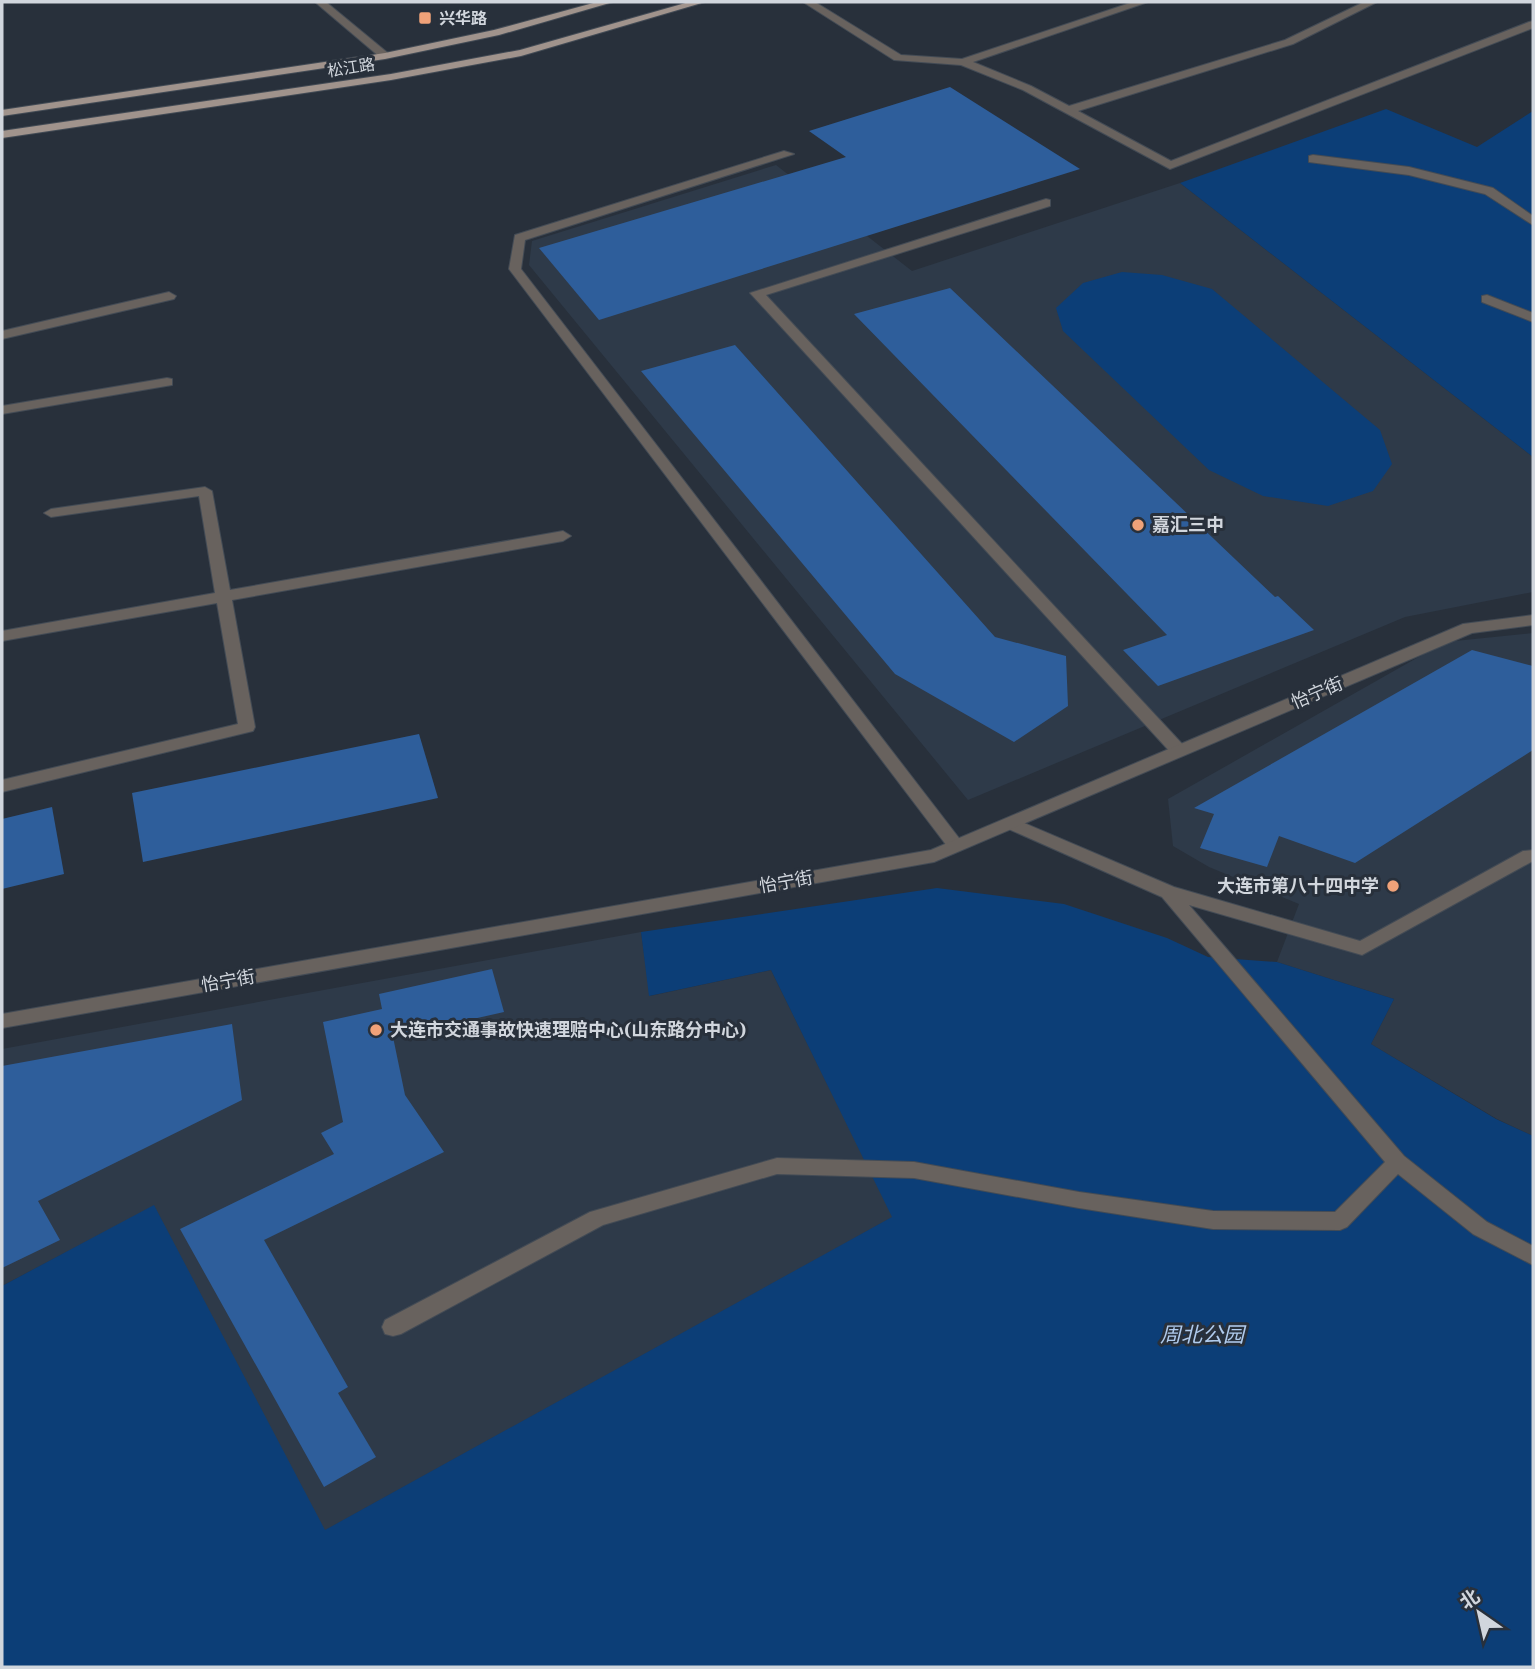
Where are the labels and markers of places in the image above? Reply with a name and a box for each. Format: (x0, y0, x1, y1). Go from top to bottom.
place label: 兴华路 (439, 7, 487, 29)
marker: 兴华路 (417, 10, 433, 26)
place label: 嘉汇三中 (1152, 512, 1224, 536)
marker: 嘉汇三中 (1130, 517, 1146, 533)
place label: 大连市第八十四中学 (1217, 873, 1379, 897)
marker: 大连市第八十四中学 (1385, 878, 1401, 894)
place label: 大连市交通事故快速理赔中心(山东路分中心) (390, 1017, 746, 1041)
marker: 大连市交通事故快速理赔中心(山东路分中心) (368, 1022, 384, 1038)

